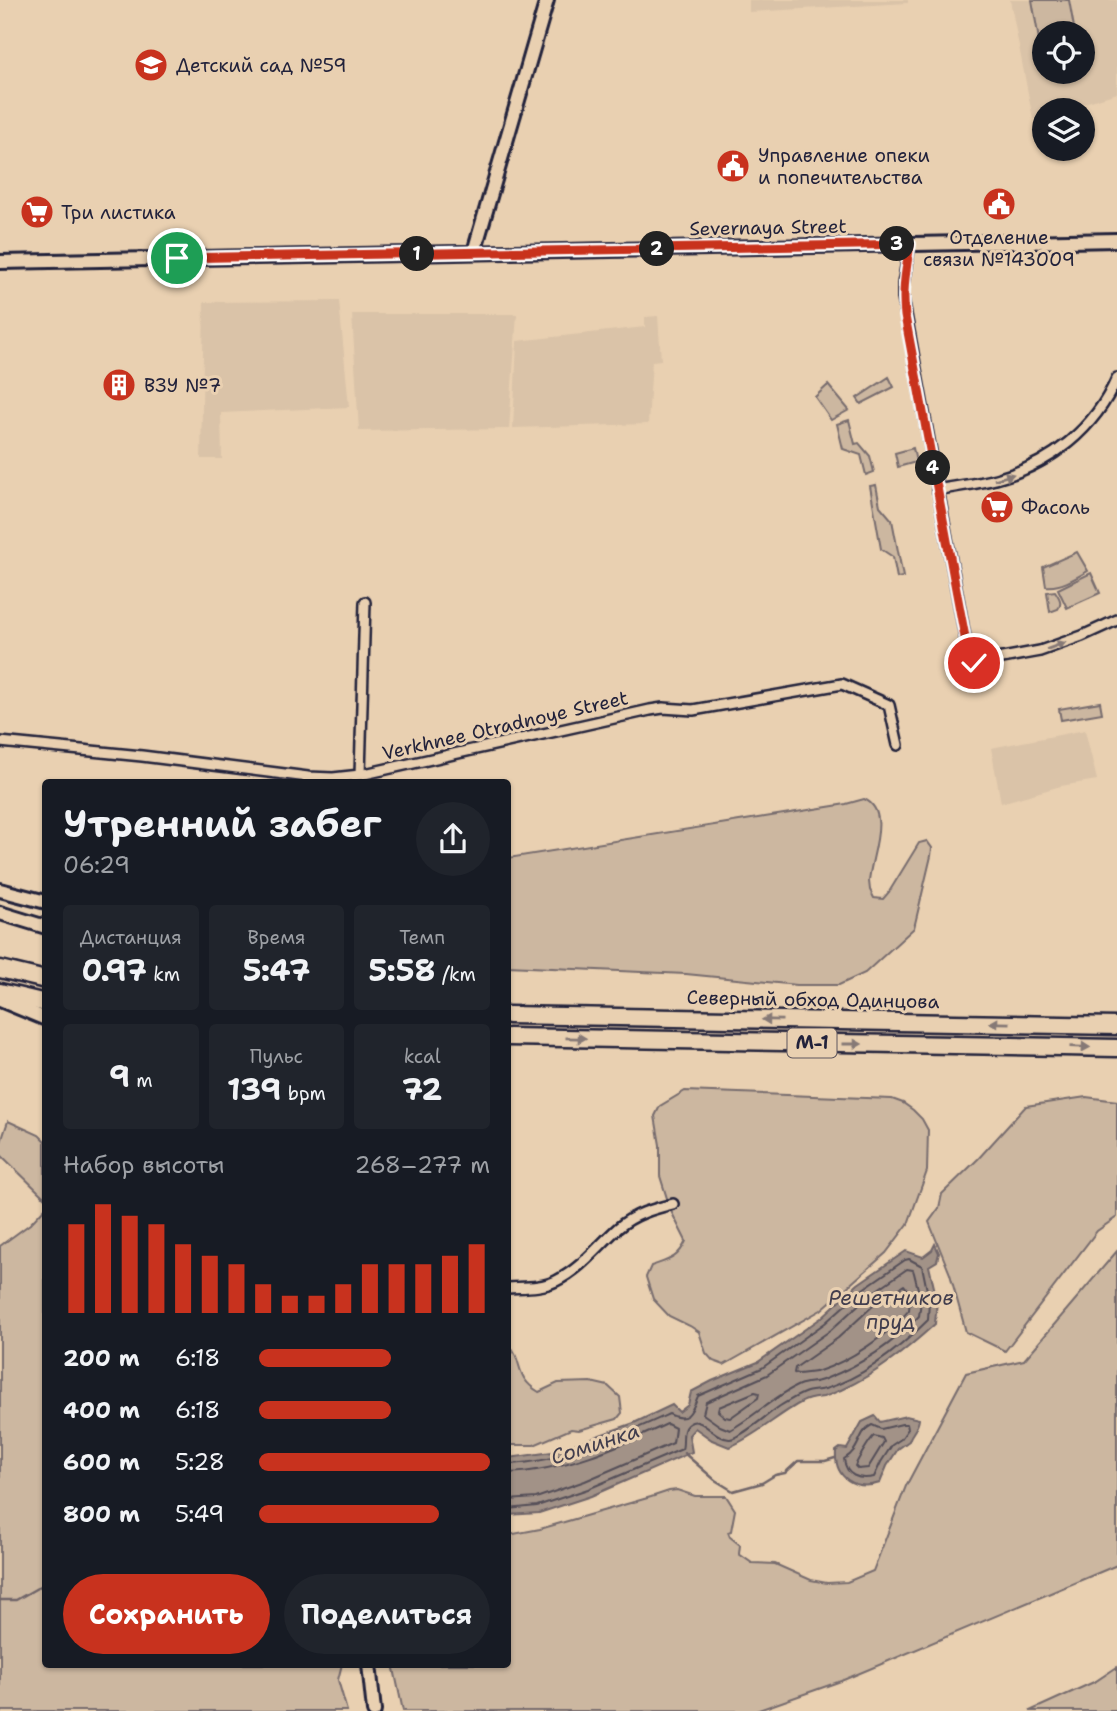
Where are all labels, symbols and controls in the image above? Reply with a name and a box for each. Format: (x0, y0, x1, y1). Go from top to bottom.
map controls (1032, 21, 1095, 161)
button: locate (1032, 21, 1095, 84)
school or university icon: Детский сад №59 (132, 46, 170, 84)
place label: Детский сад №59 (176, 53, 347, 78)
button: layers (1032, 98, 1095, 161)
place label: Управление опеки и попечительства (758, 143, 930, 190)
public building icon: Управление опеки и попечительства (714, 147, 752, 185)
public building icon: Отделение связи №143009 (980, 185, 1018, 223)
supermarket icon: Три листика (18, 193, 56, 231)
place label: Три листика (61, 200, 176, 225)
street label: Severnaya Street (689, 214, 847, 241)
place label: Отделение связи №143009 (923, 225, 1075, 272)
pin: 3 (880, 226, 914, 262)
pin (147, 228, 207, 288)
text: 3 (890, 231, 903, 256)
pin: 2 (640, 232, 674, 266)
pin: 1 (400, 236, 434, 272)
text: 2 (650, 236, 663, 261)
icon: arrive (158, 239, 196, 277)
text: 1 (412, 241, 421, 266)
building icon: ВЗУ №7 (100, 366, 138, 404)
place label: ВЗУ №7 (144, 373, 221, 398)
pin: 4 (916, 450, 950, 486)
text: 4 (926, 455, 939, 480)
one-way arrow (994, 471, 1015, 481)
supermarket icon: Фасоль (978, 488, 1016, 526)
place label: Фасоль (1021, 495, 1090, 520)
pin (944, 633, 1004, 693)
one-way arrow (1045, 640, 1066, 651)
icon: check (955, 644, 993, 682)
street label: Verkhnee Otradnoye Street (380, 685, 630, 766)
text: Утренний забег (63, 798, 381, 849)
button: share (416, 802, 490, 876)
text: 06:29 (63, 850, 130, 880)
text: Дистанция (80, 925, 182, 950)
text: Время (248, 925, 305, 950)
text: Темп (399, 925, 445, 950)
text: 0.97 (81, 950, 147, 991)
text: 5:47 (243, 950, 310, 991)
text: 5:58 (368, 950, 435, 991)
text: km (147, 962, 180, 987)
text: /km (435, 962, 476, 987)
street label: Северный обход Одинцова (686, 985, 940, 1014)
one-way arrow (761, 1014, 783, 1026)
one-way arrow (989, 1017, 1011, 1029)
road number: М-1 (788, 1028, 836, 1058)
one-way arrow (565, 1033, 587, 1044)
one-way arrow (841, 1038, 863, 1049)
one-way arrow (1069, 1041, 1091, 1053)
text: Пульс (250, 1044, 303, 1069)
text: kcal (404, 1044, 441, 1069)
text: 9 (109, 1056, 130, 1097)
text: m (130, 1068, 153, 1093)
text: 139 (227, 1069, 281, 1110)
text: 72 (402, 1069, 442, 1110)
text: bpm (281, 1081, 326, 1106)
text: Набор высоты (63, 1150, 224, 1180)
text: 268–277 m (355, 1150, 490, 1180)
water label: Решетников пруд (828, 1284, 954, 1336)
text: 200 m (63, 1343, 140, 1373)
text: 6:18 (175, 1343, 220, 1373)
text: 400 m (63, 1395, 140, 1425)
text: 6:18 (175, 1395, 220, 1425)
water label: Соминка (547, 1416, 643, 1472)
text: 600 m (63, 1447, 140, 1477)
text: 5:28 (175, 1447, 225, 1477)
text: 800 m (63, 1499, 140, 1529)
text: 5:49 (175, 1499, 224, 1529)
button: Сохранить (63, 1574, 270, 1654)
button: Поделиться (284, 1574, 490, 1654)

